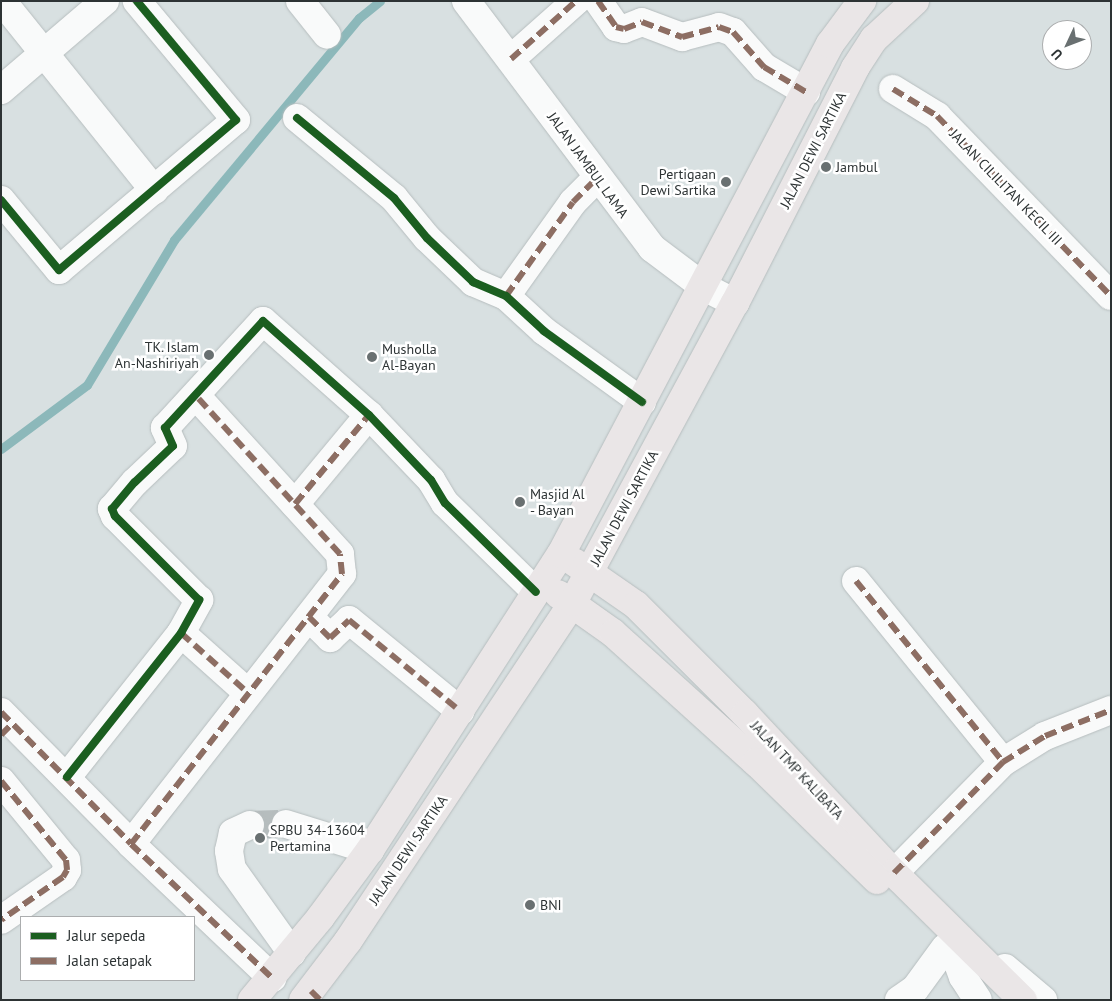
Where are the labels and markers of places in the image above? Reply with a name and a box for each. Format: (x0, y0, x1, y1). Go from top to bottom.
place label: Jambul (836, 159, 878, 175)
marker: Jambul (820, 161, 832, 173)
place label: Pertigaan Dewi Sartika (640, 166, 716, 198)
marker: Pertigaan Dewi Sartika (720, 176, 732, 188)
place label: TK. Islam An-Nashiriyah (115, 339, 199, 372)
place label: Musholla Al-Bayan (382, 341, 437, 374)
marker: TK. Islam An-Nashiriyah (203, 349, 215, 361)
marker: Musholla Al-Bayan (366, 351, 378, 363)
place label: Masjid Al - Bayan (530, 486, 585, 518)
marker: Masjid Al - Bayan (514, 496, 526, 508)
place label: SPBU 34-13604 Pertamina (270, 822, 365, 854)
marker: SPBU 34-13604 Pertamina (254, 832, 266, 844)
place label: BNI (540, 897, 562, 913)
marker: BNI (524, 899, 536, 911)

